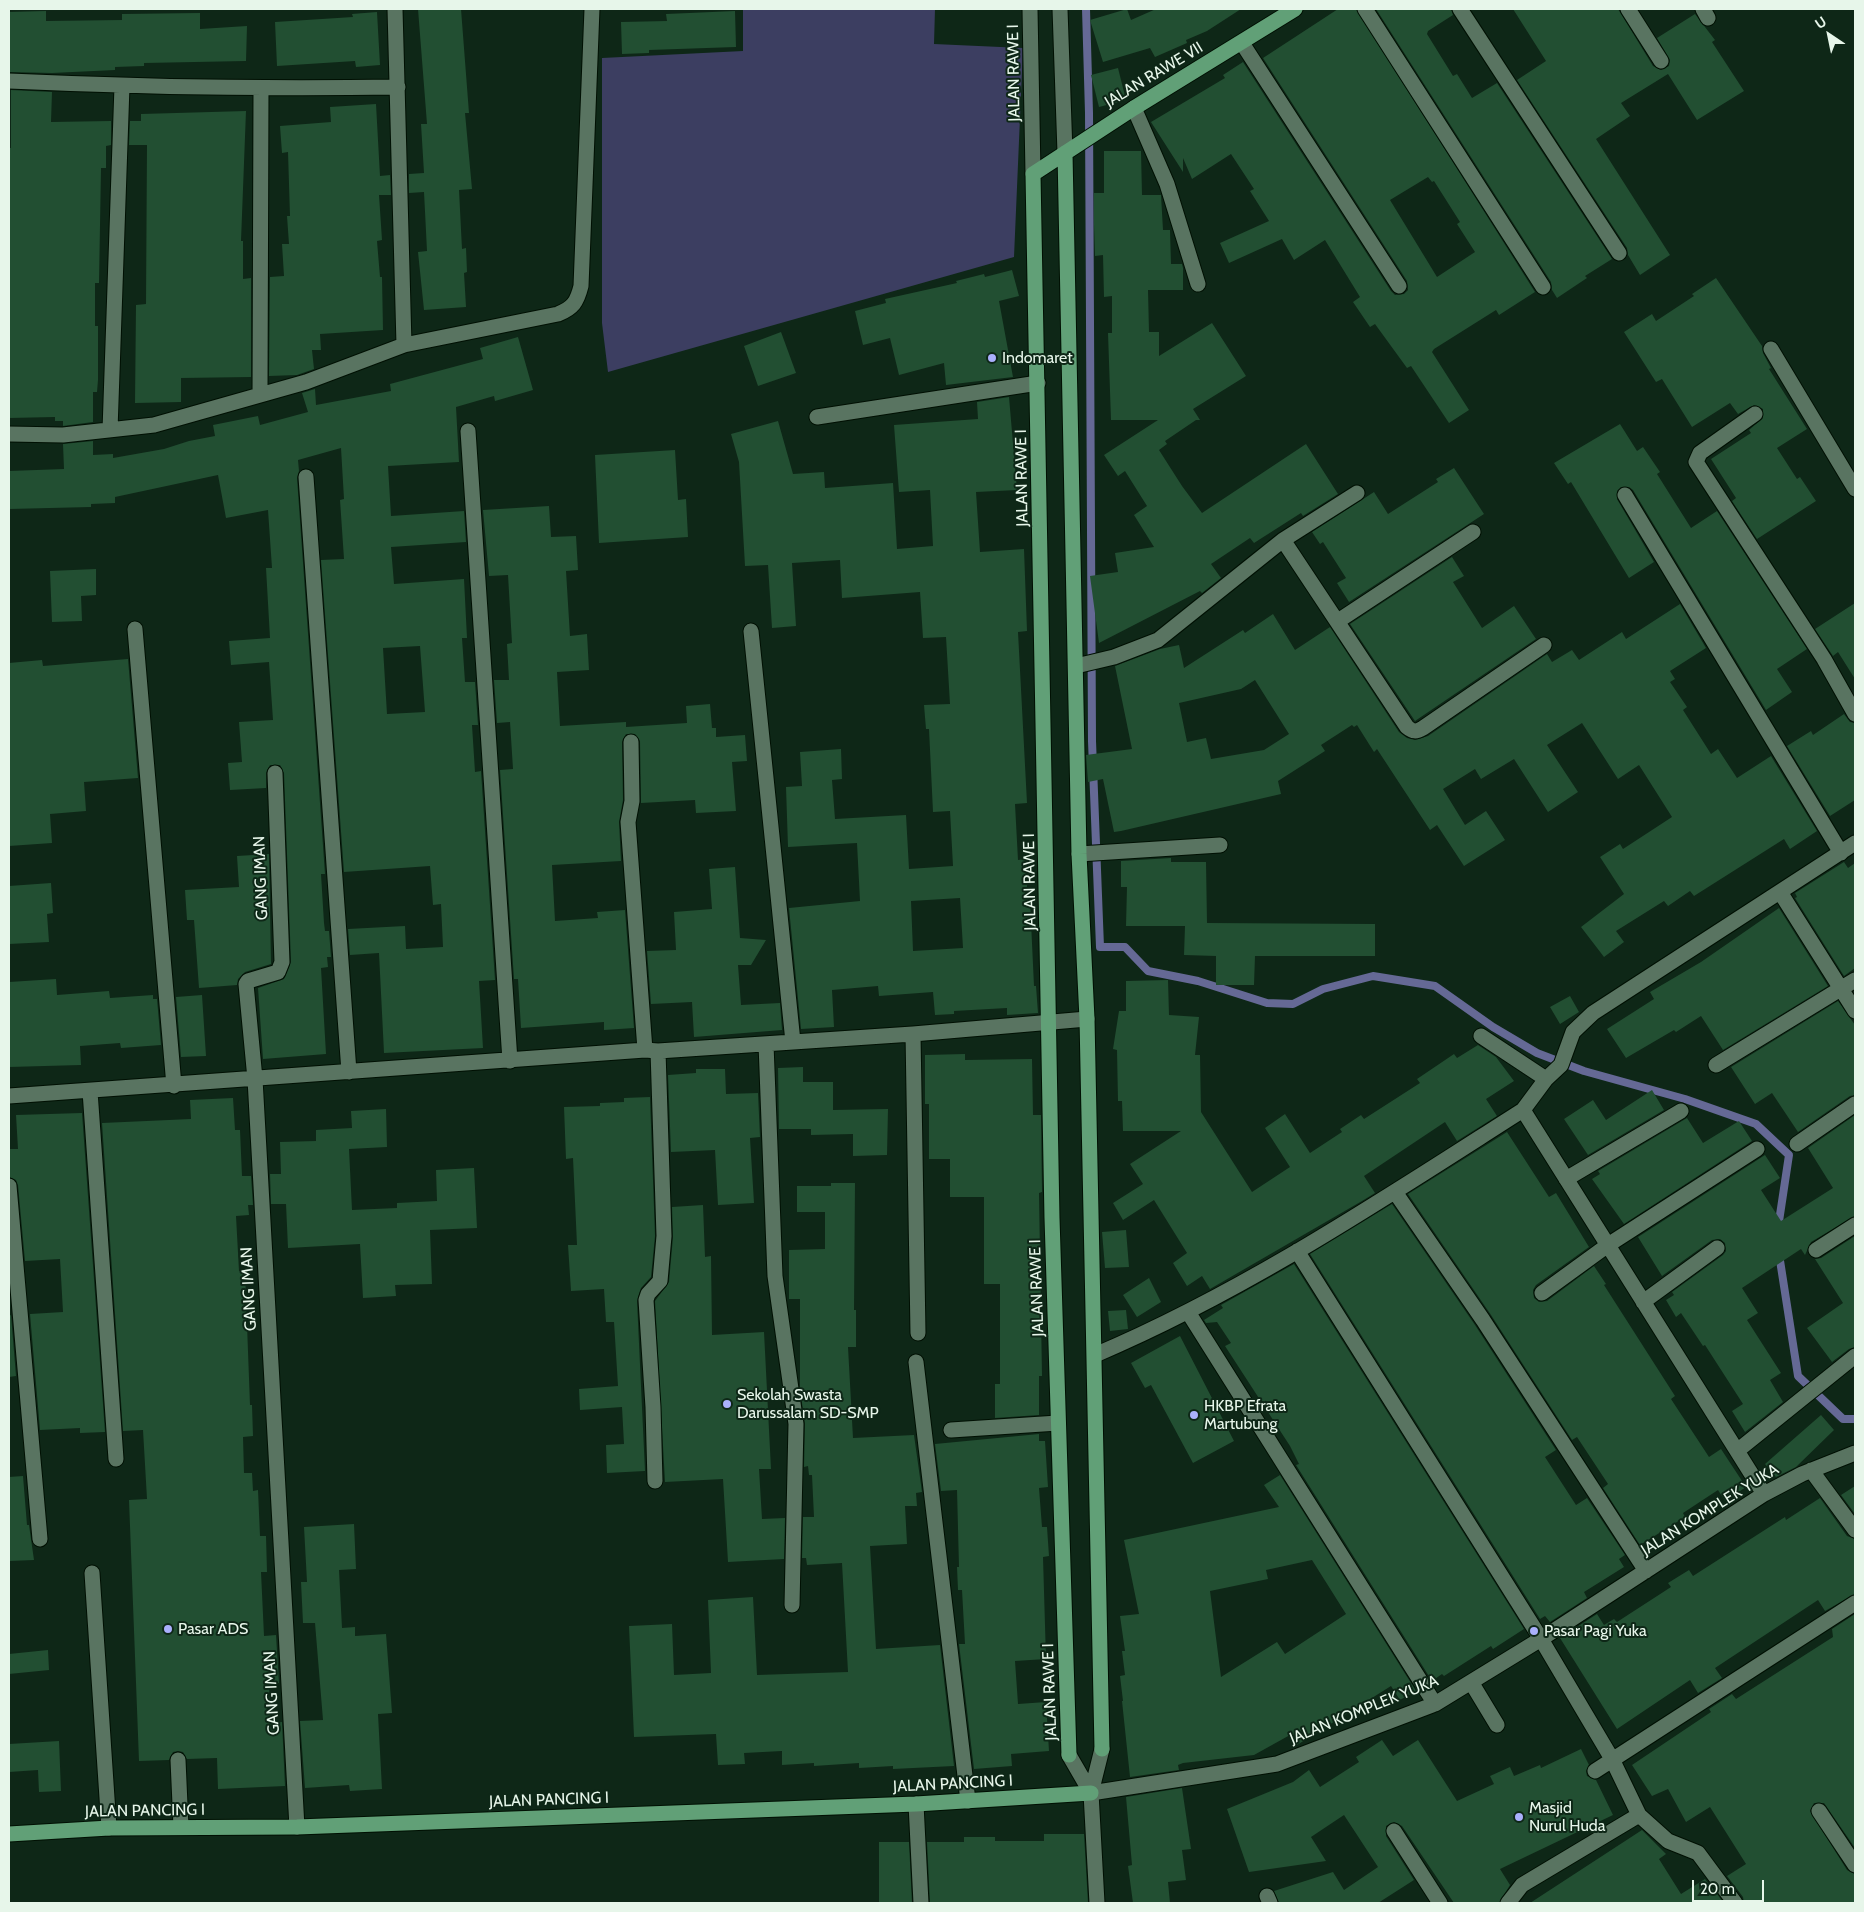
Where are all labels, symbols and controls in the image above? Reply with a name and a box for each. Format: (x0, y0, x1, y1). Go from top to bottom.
north arrow (1804, 10, 1854, 60)
text: U (1811, 12, 1830, 33)
street label: JALAN RAWE I (1004, 24, 1024, 122)
street label: JALAN RAWE VII (1101, 38, 1207, 112)
place label: Indomaret (1002, 348, 1073, 368)
marker: Indomaret (986, 352, 998, 364)
street label: JALAN RAWE I (1012, 429, 1032, 527)
street label: JALAN RAWE I (1020, 833, 1040, 931)
street label: GANG IMAN (250, 836, 272, 920)
street label: JALAN RAWE I (1026, 1239, 1048, 1337)
street label: GANG IMAN (237, 1246, 261, 1332)
place label: Sekolah Swasta Darussalam SD-SMP (737, 1385, 879, 1423)
place label: HKBP Efrata Martubung (1204, 1396, 1286, 1434)
marker: Sekolah Swasta Darussalam SD-SMP (721, 1398, 733, 1410)
marker: HKBP Efrata Martubung (1188, 1409, 1200, 1421)
street label: JALAN KOMPLEK YUKA (1638, 1460, 1782, 1560)
place label: Pasar ADS (178, 1619, 248, 1639)
place label: Pasar Pagi Yuka (1544, 1621, 1647, 1641)
marker: Pasar ADS (162, 1623, 174, 1635)
marker: Pasar Pagi Yuka (1528, 1625, 1540, 1637)
street label: JALAN RAWE I (1039, 1643, 1061, 1741)
street label: GANG IMAN (260, 1650, 284, 1736)
street label: JALAN KOMPLEK YUKA (1287, 1671, 1441, 1749)
street label: JALAN PANCING I (893, 1771, 1013, 1797)
street label: JALAN PANCING I (489, 1788, 609, 1812)
place label: Masjid Nurul Huda (1529, 1798, 1605, 1836)
street label: JALAN PANCING I (85, 1800, 205, 1822)
marker: Masjid Nurul Huda (1513, 1811, 1525, 1823)
scale bar (1694, 1870, 1766, 1902)
text: 20 m (1700, 1880, 1735, 1898)

